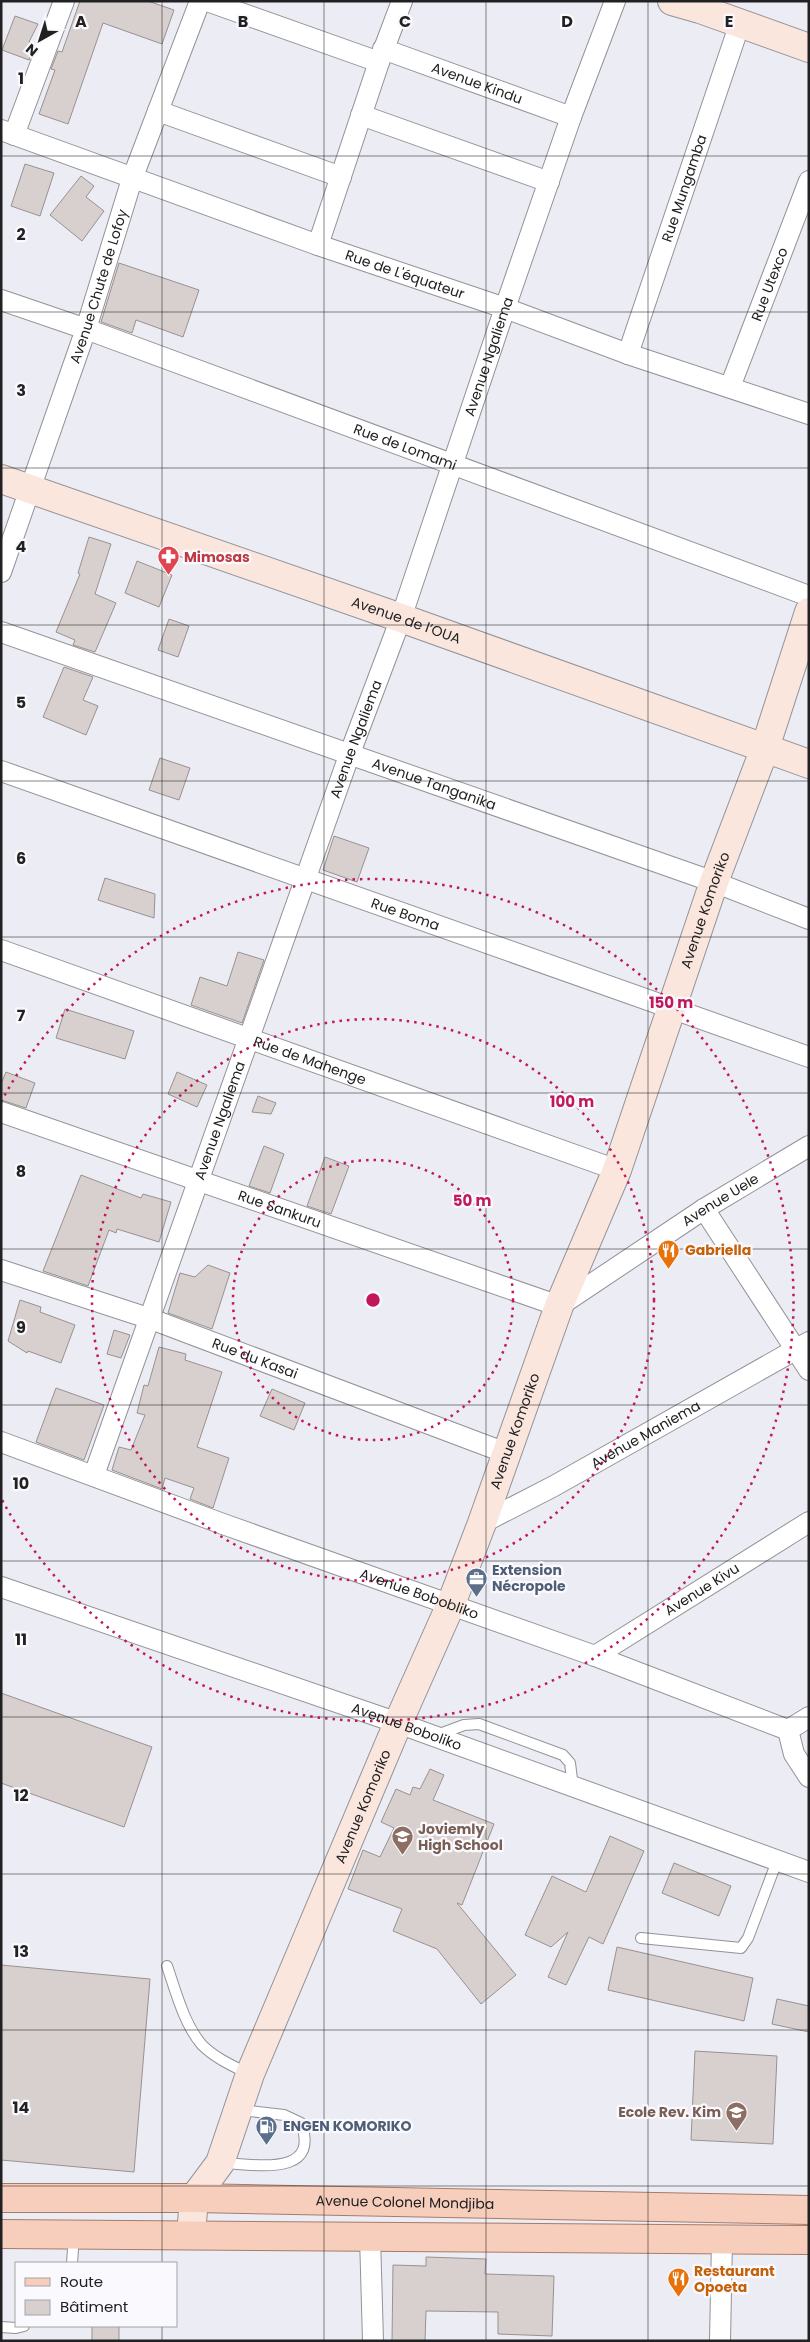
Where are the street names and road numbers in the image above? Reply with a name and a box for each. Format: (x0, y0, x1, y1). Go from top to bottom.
street label: Avenue Kindu (429, 57, 525, 109)
street label: Rue Mungamba (657, 132, 712, 245)
street label: Avenue Chute de Lofoy (65, 206, 132, 366)
street label: Rue de L'équateur (343, 245, 467, 304)
street label: Rue Utexco (746, 245, 793, 324)
street label: Avenue Ngaliema (459, 294, 518, 419)
street label: Rue de Lomami (351, 419, 460, 475)
street label: Avenue de l’OUA (349, 592, 464, 649)
street label: Avenue Ngaliema (325, 677, 387, 801)
street label: Avenue Tanganika (369, 753, 499, 815)
street label: Avenue Komoriko (676, 849, 735, 971)
street label: Rue Boma (368, 893, 442, 935)
street label: Rue de Mahenge (251, 1031, 369, 1090)
street label: Avenue Ngaliema (189, 1059, 250, 1183)
street label: Avenue Uele (678, 1168, 763, 1231)
street label: Rue Sankuru (235, 1185, 324, 1233)
street label: Rue du Kasai (209, 1333, 301, 1384)
street label: Avenue Komoriko (485, 1370, 544, 1492)
street label: Avenue Maniema (587, 1395, 704, 1473)
street label: Avenue Kivu (660, 1558, 743, 1620)
street label: Avenue Bobobliko (357, 1563, 482, 1624)
street label: Avenue Boboliko (349, 1698, 464, 1755)
street label: Avenue Komoriko (330, 1746, 396, 1867)
street label: Avenue Colonel Mondjiba (315, 2190, 495, 2214)

